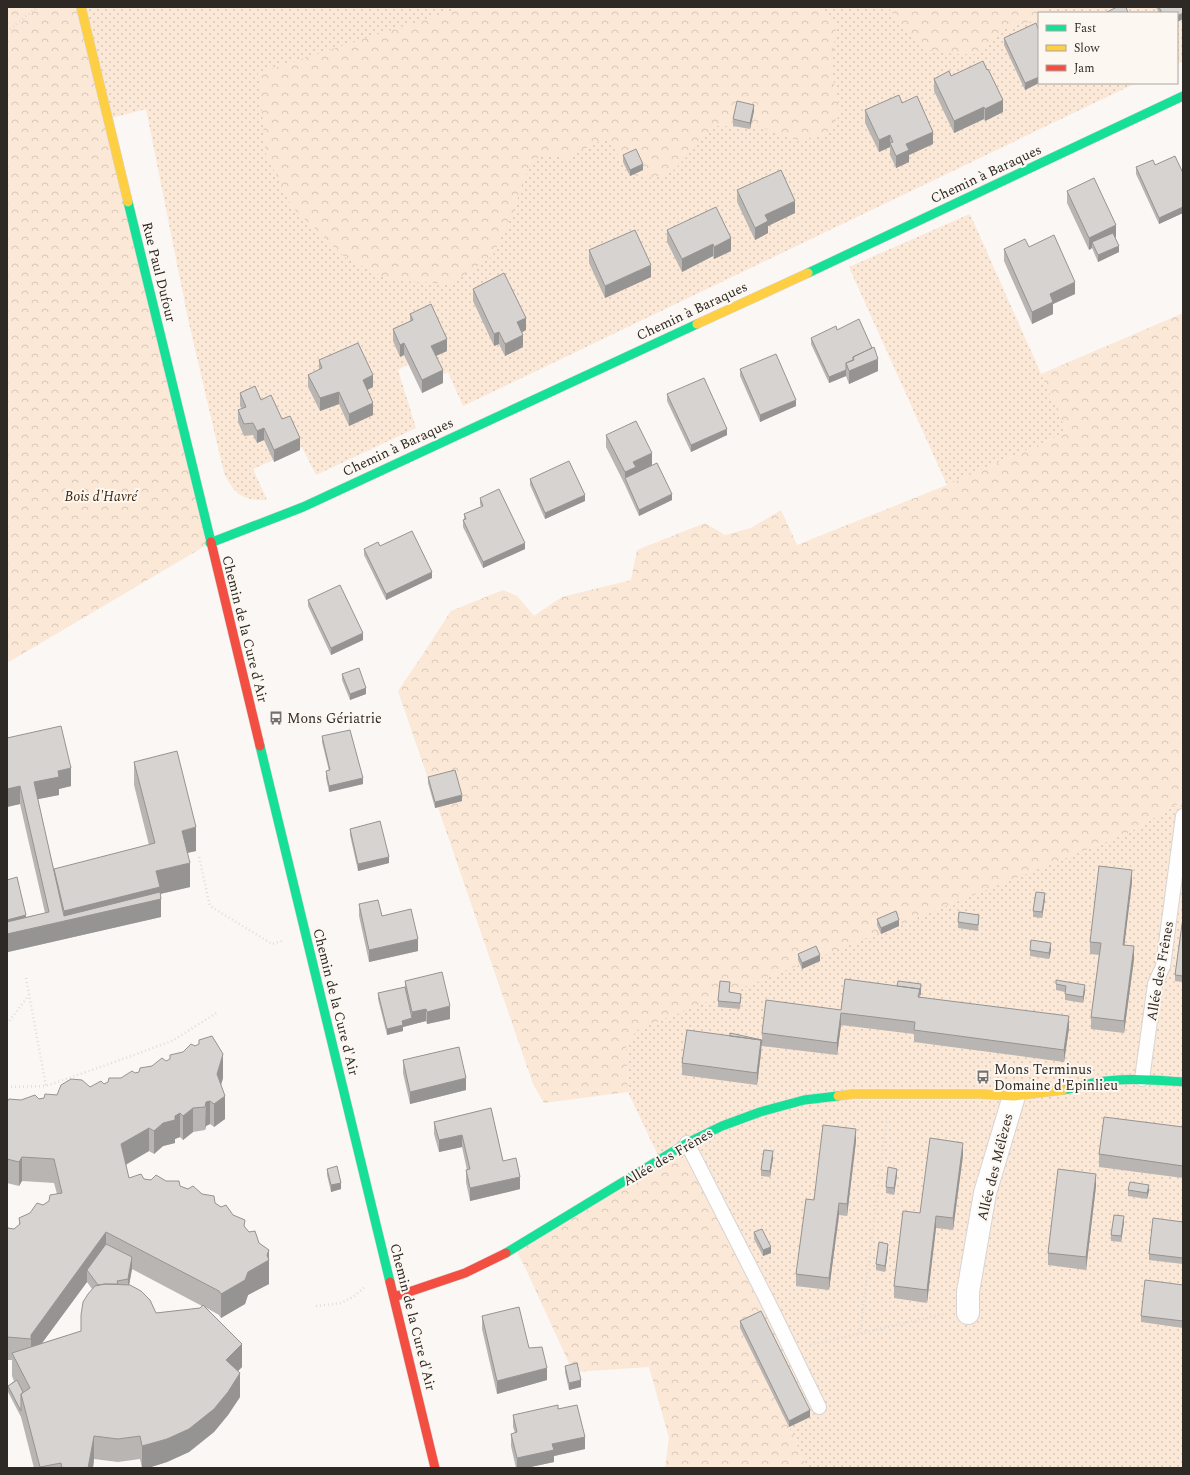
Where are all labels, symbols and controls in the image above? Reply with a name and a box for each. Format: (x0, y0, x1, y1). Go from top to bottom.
legend (1038, 12, 1178, 84)
text: Fast (1074, 19, 1096, 38)
text: Slow (1074, 39, 1100, 58)
text: Jam (1074, 59, 1095, 78)
street label: Chemin à Baraques (927, 139, 1045, 209)
street label: Rue Paul Dufour (136, 220, 182, 325)
street label: Chemin à Baraques (633, 276, 751, 346)
street label: Chemin à Baraques (339, 412, 457, 482)
park label: Bois d'Havré (64, 486, 139, 507)
street label: Chemin de la Cure d'Air (217, 553, 274, 705)
place label: Mons Gériatrie (287, 708, 382, 729)
bus stop icon: Mons Gériatrie (268, 710, 284, 726)
street label: Allée des Frênes (1141, 919, 1179, 1023)
street label: Chemin de la Cure d'Air (308, 926, 365, 1078)
place label: Mons Terminus Domaine d'Epinlieu (994, 1059, 1118, 1096)
bus stop icon: Mons Terminus Domaine d'Epinlieu (975, 1069, 991, 1085)
street label: Allée des Mélèzes (971, 1111, 1019, 1223)
street label: Allée des Frênes (619, 1123, 717, 1191)
street label: Chemin de la Cure d'Air (385, 1241, 442, 1393)

